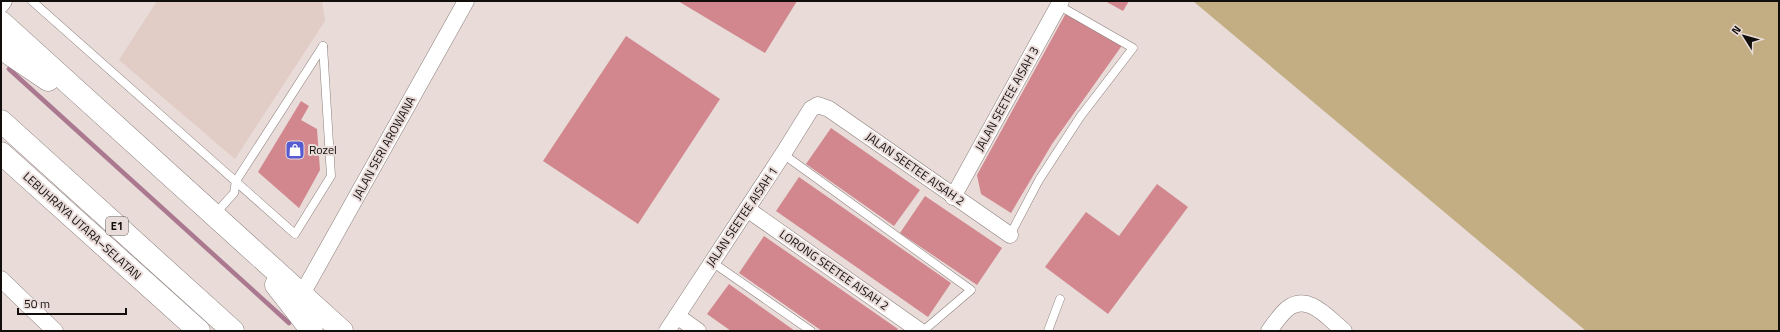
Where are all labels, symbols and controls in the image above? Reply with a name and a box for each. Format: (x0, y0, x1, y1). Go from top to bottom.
north arrow (1724, 16, 1764, 56)
text: N (1727, 22, 1745, 38)
street label: JALAN SEETEE AISAH 3 (970, 43, 1043, 155)
street label: JALAN SERI AROWANA (347, 93, 420, 203)
street label: JALAN SEETEE AISAH 2 (862, 127, 969, 210)
shop icon: Rozel (284, 139, 306, 161)
place label: Rozel (309, 140, 337, 159)
street label: JALAN SEETEE AISAH 1 (701, 163, 782, 271)
street label: LEBUHRAYA UTARA–SELATAN (19, 167, 146, 284)
road number: E1 (106, 217, 128, 235)
street label: LORONG SEETEE AISAH 2 (776, 225, 893, 315)
scale bar (18, 290, 126, 316)
text: 50 m (24, 294, 50, 313)

